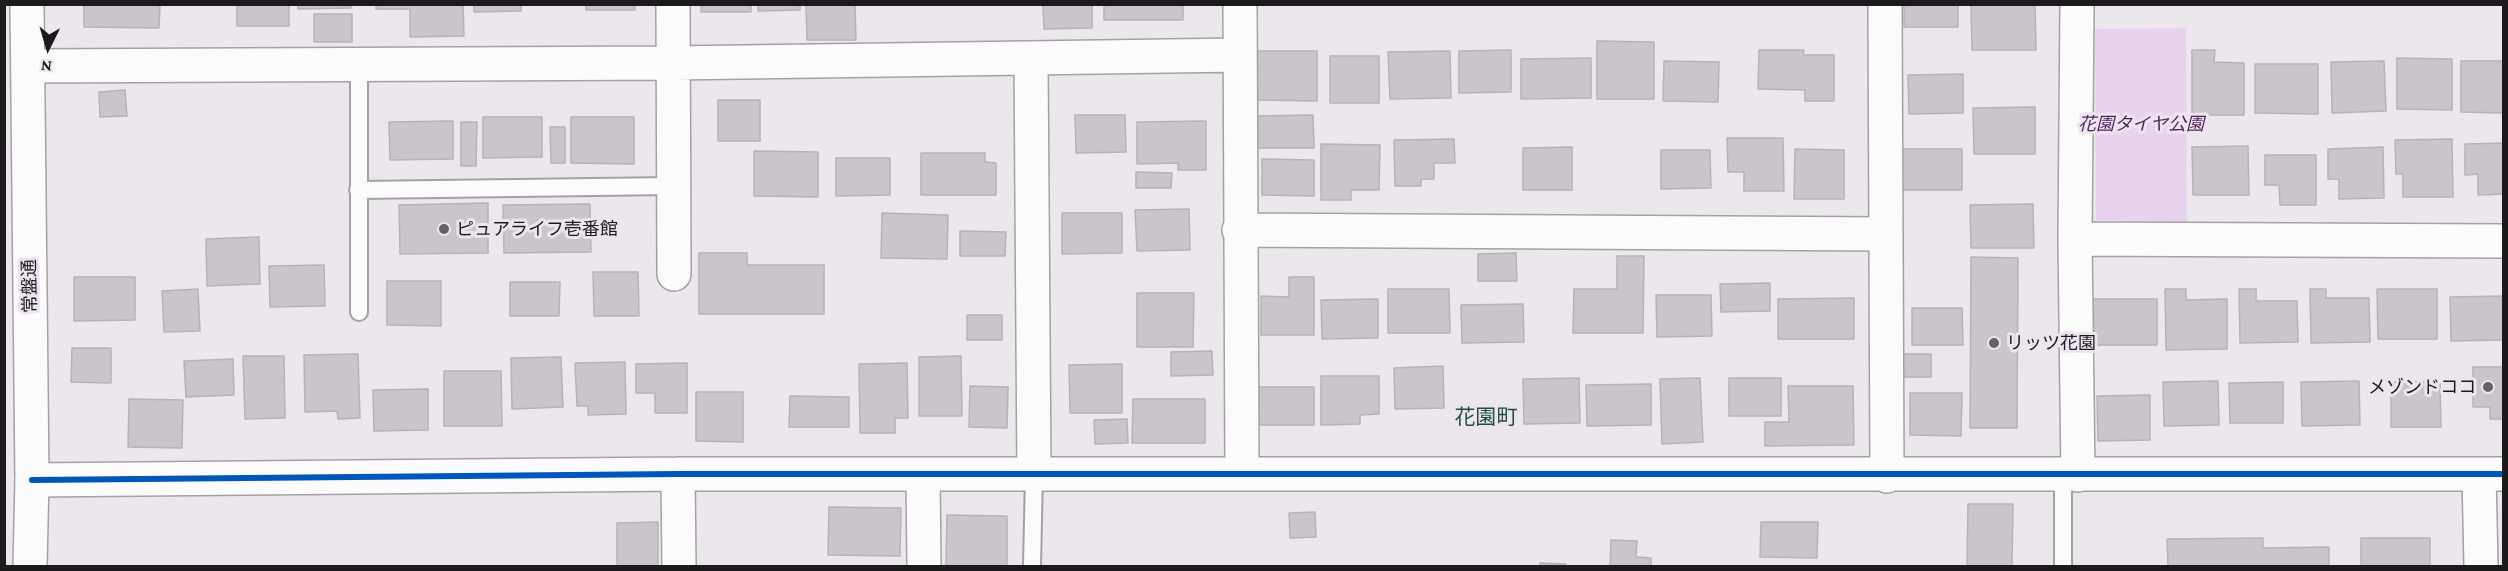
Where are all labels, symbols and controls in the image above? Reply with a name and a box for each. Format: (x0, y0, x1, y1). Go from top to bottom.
north arrow (18, 18, 78, 78)
text: N (40, 57, 53, 75)
park label: 花園タイヤ公園 (2078, 113, 2204, 135)
place label: ピュアライフ壱番館 (456, 218, 618, 240)
marker: ピュアライフ壱番館 (437, 222, 451, 236)
street label: 常盤通 (19, 259, 41, 313)
place label: リッツ花園 (2006, 332, 2096, 354)
marker: リッツ花園 (1987, 336, 2001, 350)
place label: メゾンドココ (2368, 376, 2476, 398)
marker: メゾンドココ (2481, 380, 2495, 394)
district label: 花園町 (1455, 405, 1517, 431)

